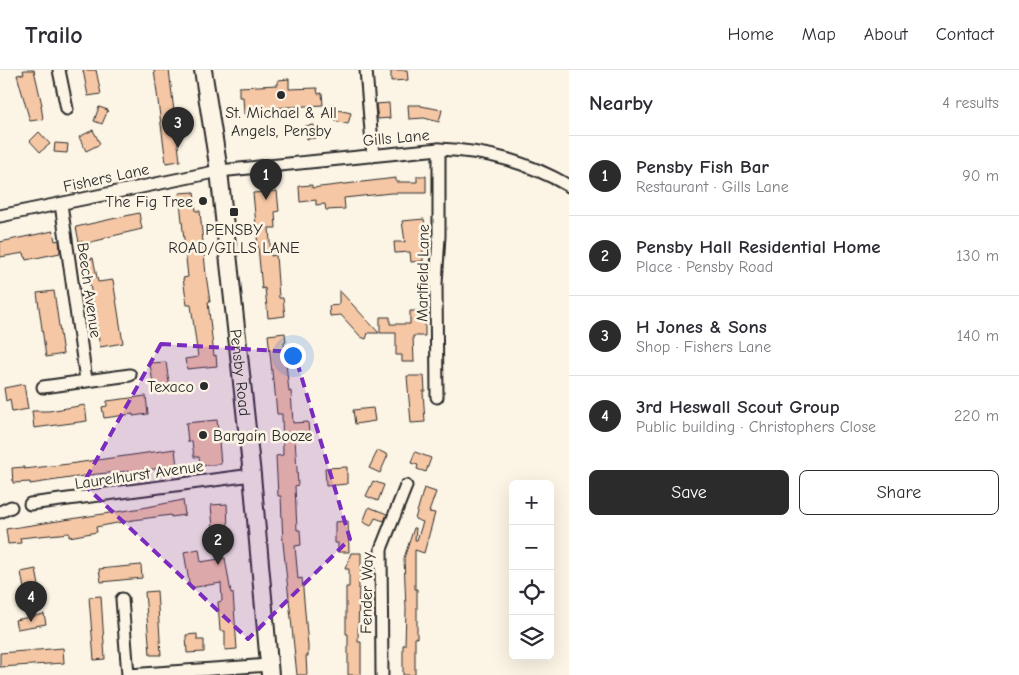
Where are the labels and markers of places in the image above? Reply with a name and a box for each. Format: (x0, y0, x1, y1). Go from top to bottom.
marker: St. Michael & All Angels, Pensby (275, 89, 287, 101)
place label: St. Michael & All Angels, Pensby (225, 104, 337, 140)
pin: 3 (162, 107, 194, 148)
pin: 1 (250, 159, 282, 200)
place label: The Fig Tree (106, 193, 193, 211)
marker: The Fig Tree (197, 195, 209, 207)
marker: PENSBY ROAD/GILLS LANE (228, 206, 240, 218)
place label: PENSBY ROAD/GILLS LANE (168, 221, 300, 257)
place label: Texaco (147, 378, 194, 396)
marker: Texaco (198, 380, 210, 392)
place label: Bargain Booze (213, 427, 313, 445)
marker: Bargain Booze (197, 429, 209, 441)
pin: 2 (202, 524, 234, 565)
pin: 4 (15, 581, 47, 622)

